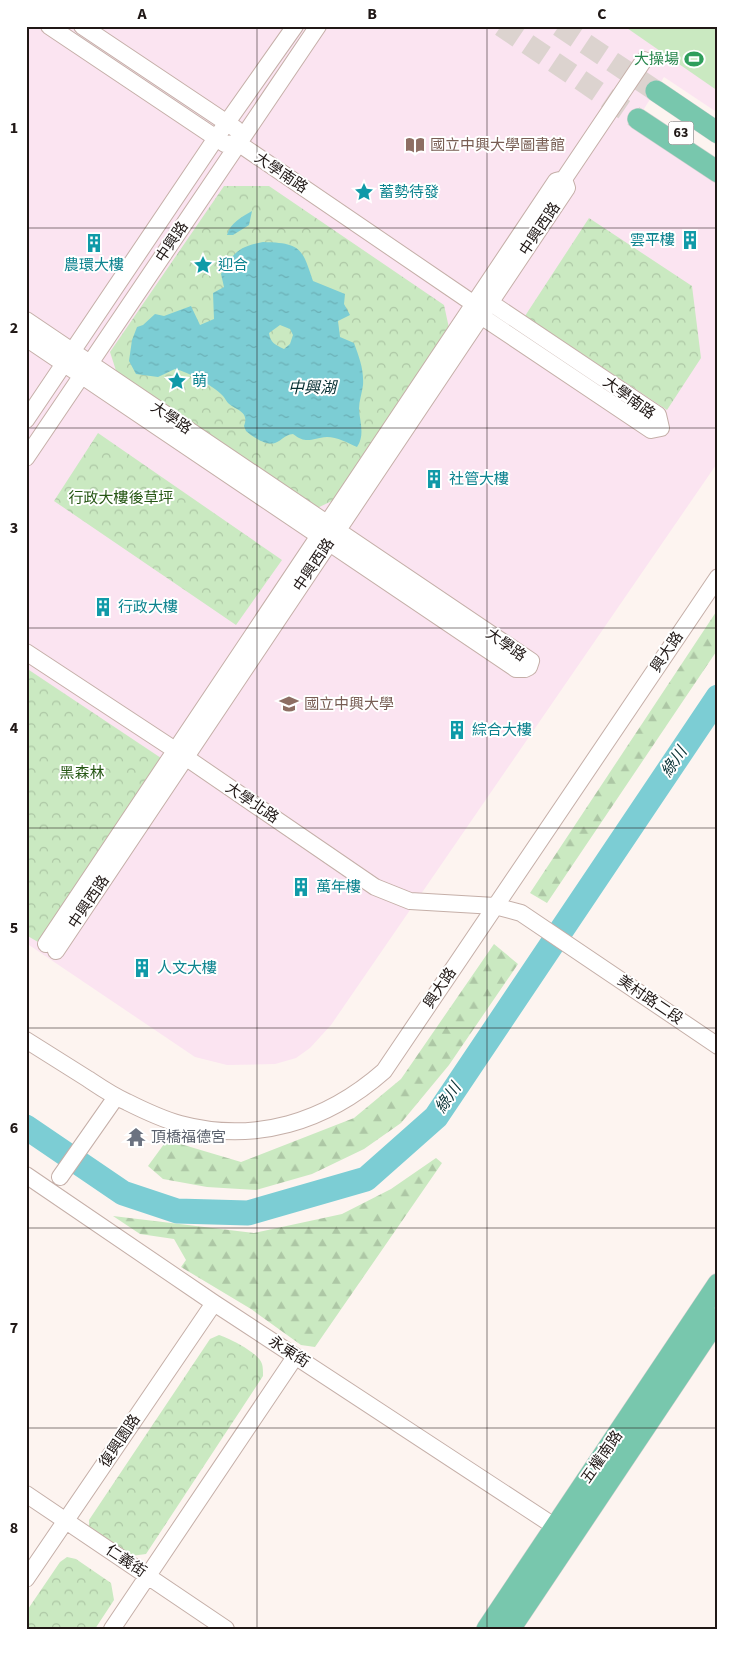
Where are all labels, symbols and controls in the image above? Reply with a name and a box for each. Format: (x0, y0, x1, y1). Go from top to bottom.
text: A (136, 3, 147, 25)
text: B (367, 3, 377, 25)
text: C (597, 3, 607, 25)
sports icon: 大操場 (683, 48, 705, 70)
place label: 大操場 (634, 49, 679, 70)
text: 1 (10, 117, 18, 139)
road number: 63 (668, 122, 694, 144)
library icon: 國立中興大學圖書館 (404, 134, 426, 156)
place label: 國立中興大學圖書館 (430, 135, 565, 156)
street label: 大學南路 (250, 148, 312, 198)
place icon: 蓄勢待發 (353, 181, 375, 203)
place label: 蓄勢待發 (379, 182, 439, 203)
street label: 中興西路 (515, 198, 565, 260)
street label: 中興路 (151, 217, 193, 267)
building icon: 雲平樓 (679, 229, 701, 251)
place label: 雲平樓 (630, 230, 675, 251)
building icon: 農環大樓 (83, 232, 105, 254)
place icon: 迎合 (192, 254, 214, 276)
place label: 農環大樓 (64, 255, 124, 276)
place label: 迎合 (218, 255, 248, 276)
text: 2 (10, 317, 18, 339)
place icon: 萌 (166, 370, 188, 392)
place label: 萌 (192, 371, 207, 392)
street label: 大學南路 (599, 372, 659, 424)
water label: 中興湖 (288, 377, 339, 399)
street label: 大學路 (146, 397, 196, 439)
building icon: 社管大樓 (423, 468, 445, 490)
place label: 社管大樓 (449, 469, 509, 490)
park label: 行政大樓後草坪 (68, 488, 174, 509)
text: 3 (10, 517, 18, 539)
street label: 中興西路 (289, 534, 339, 596)
building icon: 行政大樓 (92, 596, 114, 618)
place label: 行政大樓 (118, 597, 178, 618)
street label: 大學路 (482, 623, 530, 667)
street label: 興大路 (646, 627, 688, 677)
school or university icon: 國立中興大學 (278, 693, 300, 715)
place label: 國立中興大學 (304, 694, 394, 715)
text: 4 (10, 717, 19, 739)
building icon: 綜合大樓 (446, 719, 468, 741)
place label: 綜合大樓 (472, 720, 532, 741)
water label: 綠川 (656, 741, 693, 781)
park label: 黑森林 (59, 763, 105, 784)
street label: 大學北路 (221, 778, 283, 828)
street label: 中興西路 (64, 871, 114, 933)
building icon: 萬年樓 (290, 876, 312, 898)
place label: 萬年樓 (316, 877, 361, 898)
text: 5 (10, 917, 18, 939)
building icon: 人文大樓 (131, 957, 153, 979)
place label: 人文大樓 (157, 958, 217, 979)
street label: 興大路 (419, 963, 461, 1013)
street label: 美村路二段 (613, 970, 687, 1030)
water label: 綠川 (430, 1077, 467, 1117)
text: 6 (10, 1117, 18, 1139)
temple icon: 頂橋福德宮 (125, 1126, 147, 1148)
place label: 頂橋福德宮 (151, 1127, 226, 1148)
text: 7 (10, 1317, 18, 1339)
street label: 永東街 (264, 1331, 314, 1373)
street label: 復興園路 (95, 1410, 145, 1472)
street label: 五權南路 (576, 1426, 628, 1488)
text: 8 (10, 1517, 18, 1539)
street label: 仁義街 (101, 1540, 151, 1582)

